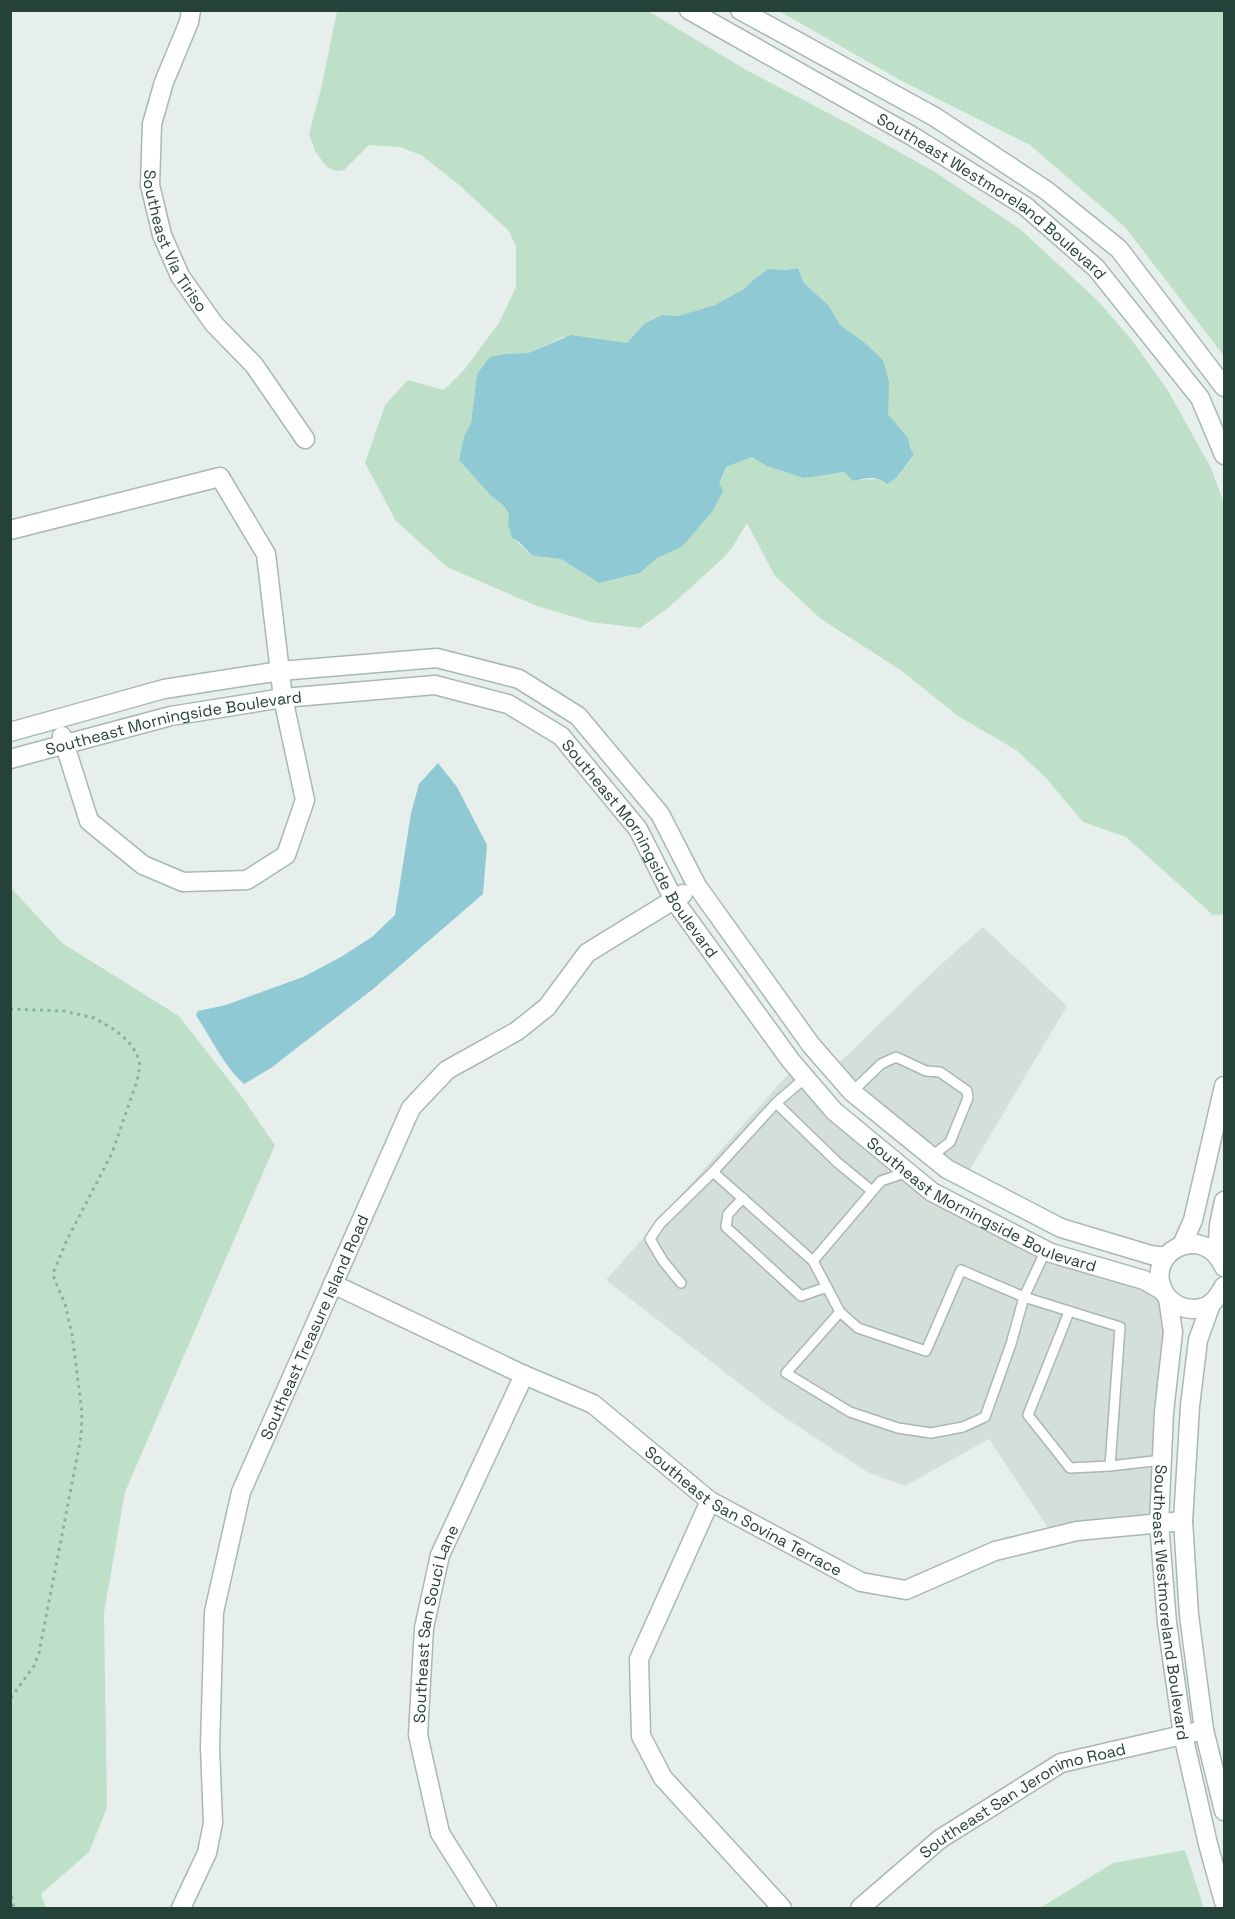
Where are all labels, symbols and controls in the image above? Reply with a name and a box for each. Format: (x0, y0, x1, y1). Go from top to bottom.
street label: Southeast Westmoreland Boulevard (873, 108, 1111, 283)
street label: Southeast Via Tiriso (139, 169, 213, 316)
street label: Southeast Morningside Boulevard (43, 686, 303, 760)
street label: Southeast Morningside Boulevard (557, 735, 723, 962)
street label: Southeast Morningside Boulevard (863, 1132, 1099, 1276)
street label: Southeast Treasure Island Road (255, 1211, 373, 1443)
street label: Southeast San Sovina Terrace (641, 1441, 846, 1580)
street label: Southeast Westmoreland Boulevard (1148, 1464, 1194, 1742)
street label: Southeast San Souci Lane (408, 1521, 463, 1724)
street label: Southeast San Jeronimo Road (915, 1738, 1128, 1863)

